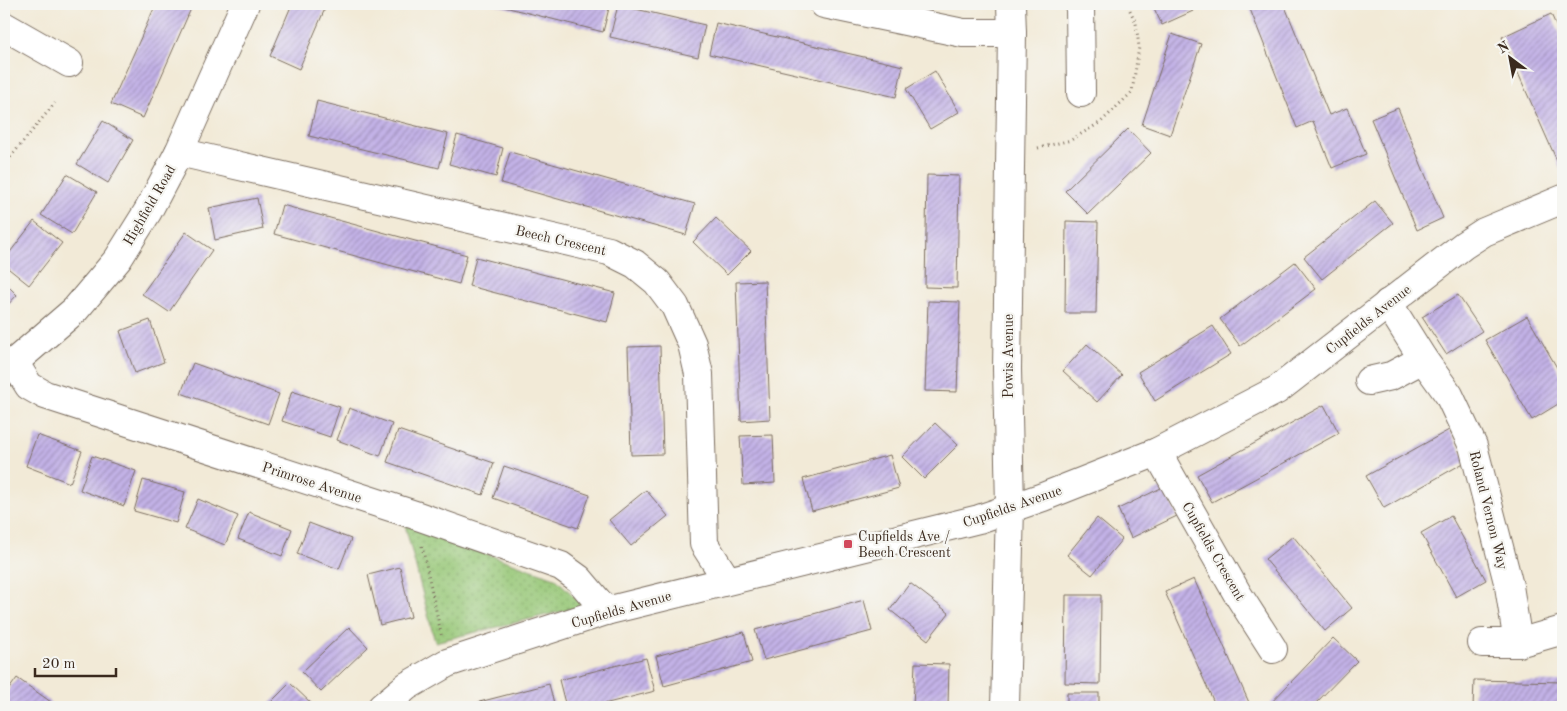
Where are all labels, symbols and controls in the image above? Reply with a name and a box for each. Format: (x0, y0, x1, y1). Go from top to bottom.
north arrow (1484, 32, 1534, 82)
text: N (1495, 39, 1512, 57)
street label: Highfield Road (121, 163, 178, 248)
street label: Beech Crescent (514, 224, 608, 258)
street label: Cupfields Avenue (1324, 282, 1414, 357)
street label: Powis Avenue (1002, 314, 1016, 398)
street label: Roland Vernon Way (1466, 449, 1510, 572)
street label: Primrose Avenue (260, 460, 363, 506)
street label: Cupfields Avenue (961, 483, 1064, 530)
street label: Cupfields Crescent (1179, 500, 1247, 603)
place label: Cupfields Ave / Beech Crescent (858, 530, 951, 560)
marker: Cupfields Ave / Beech Crescent (842, 538, 854, 550)
street label: Cupfields Avenue (570, 589, 673, 631)
scale bar (35, 646, 116, 678)
text: 20 m (42, 657, 76, 672)

